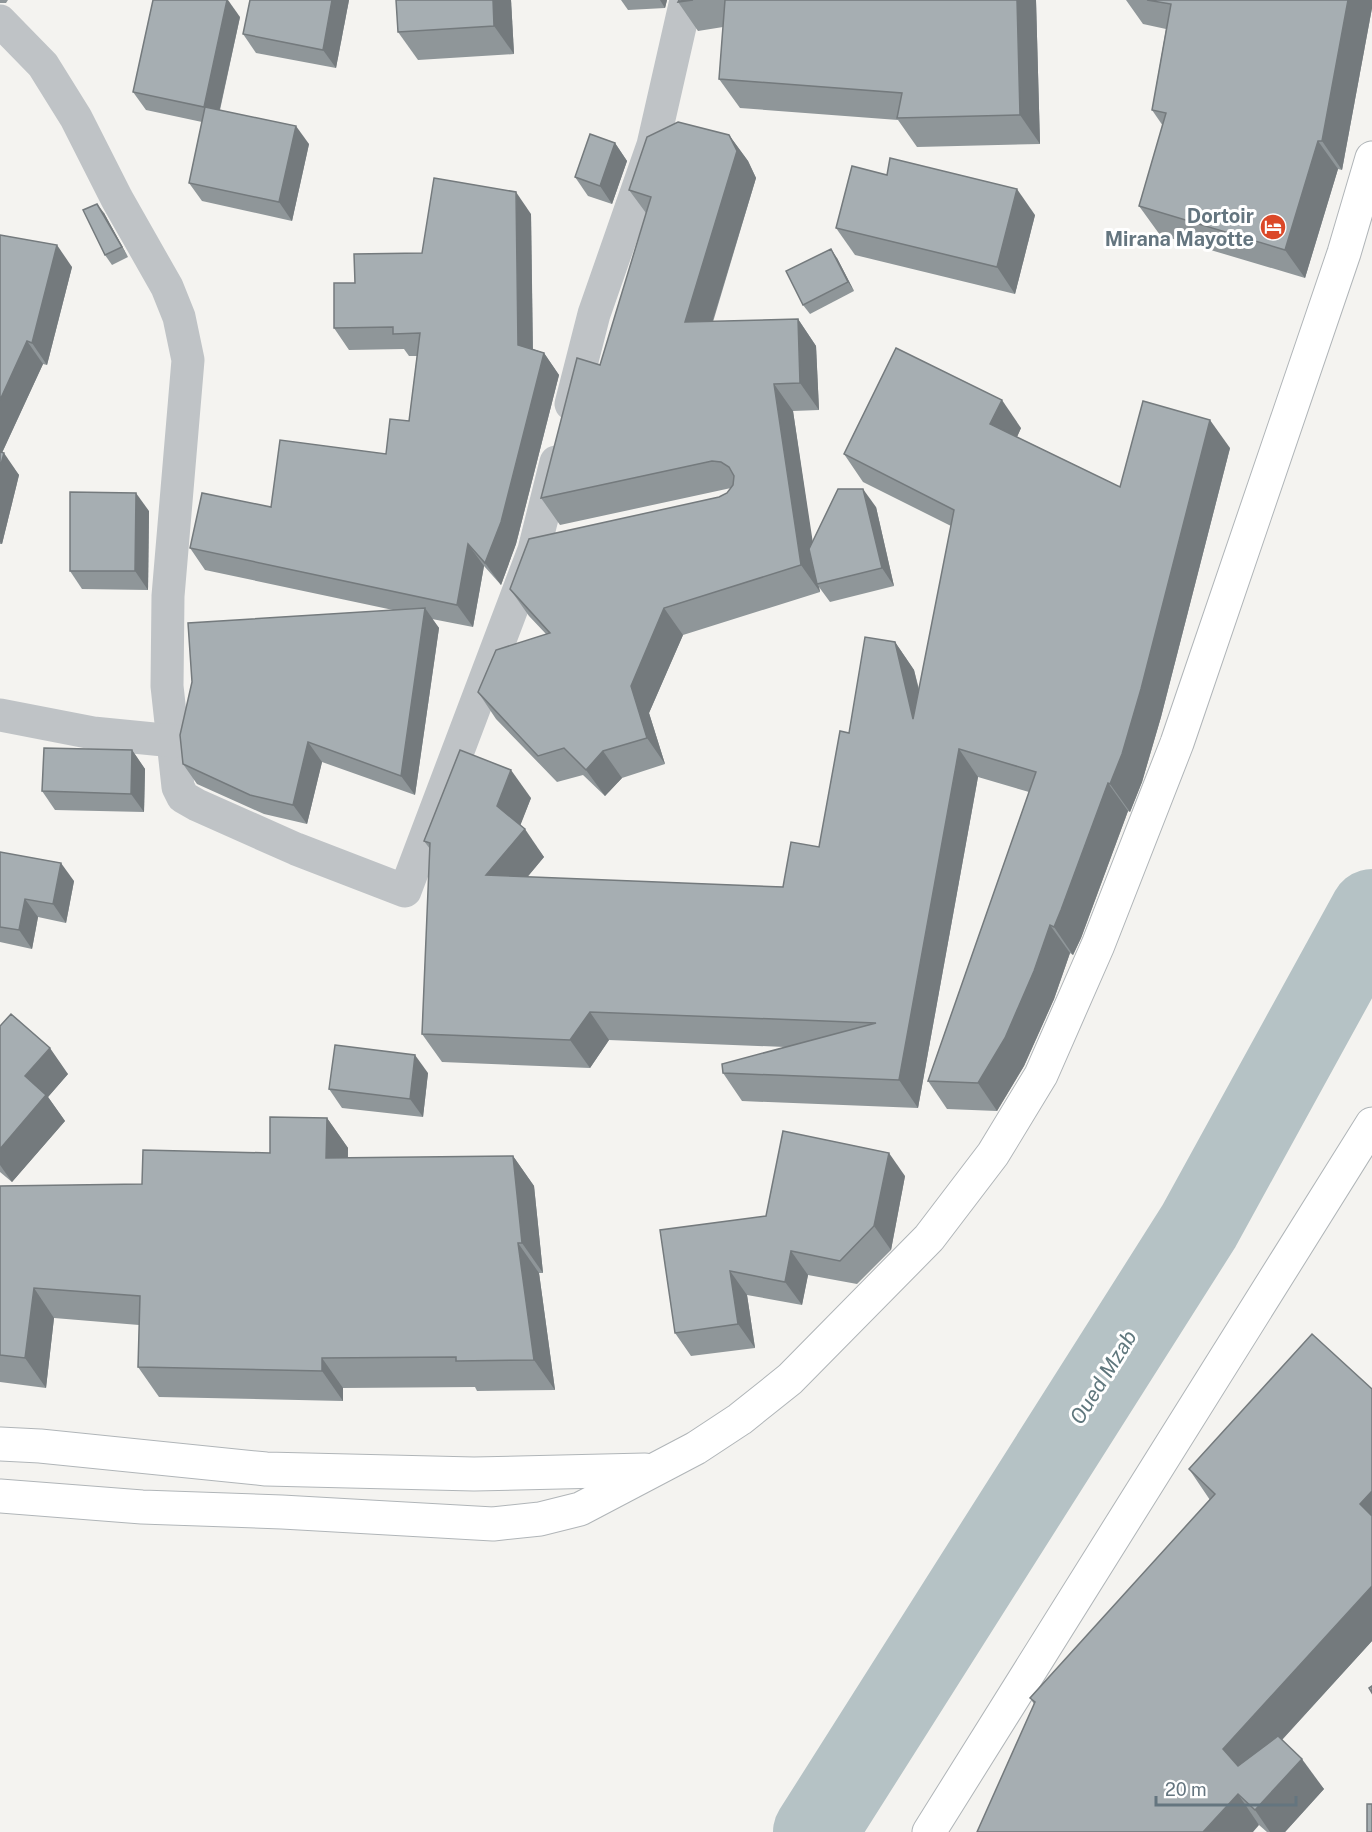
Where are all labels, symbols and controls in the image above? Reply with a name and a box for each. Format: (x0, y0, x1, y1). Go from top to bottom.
place label: Dortoir Mirana Mayotte (1105, 204, 1254, 251)
hotel icon: Dortoir Mirana Mayotte (1258, 212, 1288, 242)
water label: Oued Mzab (1064, 1325, 1142, 1429)
scale bar (1156, 1769, 1296, 1807)
text: 20 m (1165, 1779, 1207, 1800)

